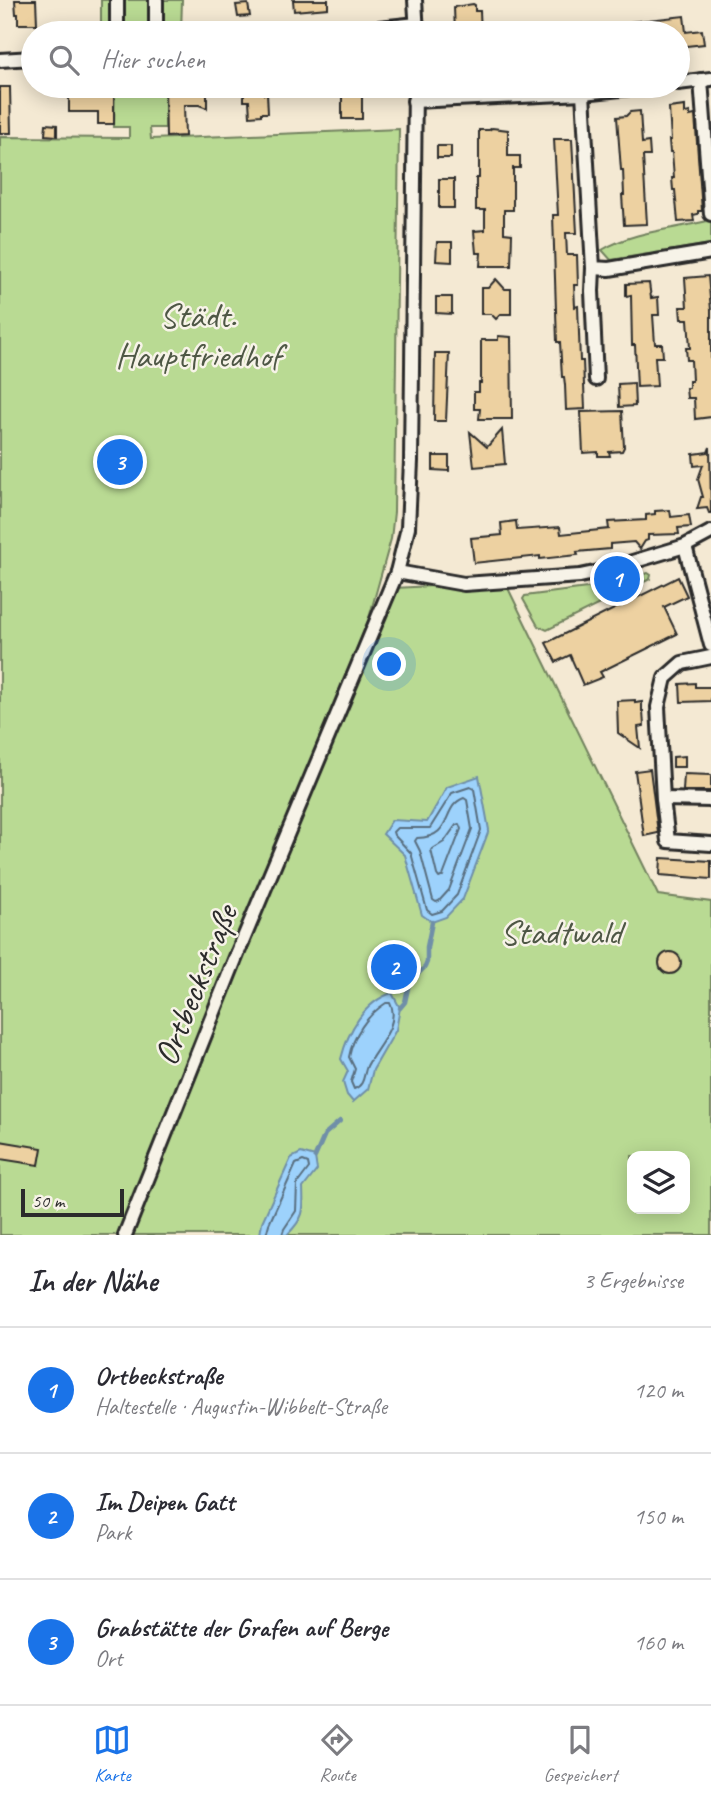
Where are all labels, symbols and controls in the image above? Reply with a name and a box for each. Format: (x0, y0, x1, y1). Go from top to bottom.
search box (21, 21, 690, 98)
icon: search (45, 41, 83, 79)
text: Hier suchen (101, 43, 205, 76)
park label: Städt. Hauptfriedhof (115, 293, 288, 378)
pin: 3 (97, 436, 143, 488)
pin: 1 (594, 553, 640, 605)
your location (372, 647, 406, 681)
street label: Ortbeckstraße (143, 896, 249, 1072)
park label: Stadtwald (500, 910, 627, 955)
pin: 2 (371, 941, 417, 993)
map controls (627, 1151, 690, 1214)
button: layers (627, 1151, 690, 1214)
scale bar (21, 1186, 124, 1218)
text: 50 m (32, 1189, 64, 1213)
text: In der Nähe (28, 1262, 157, 1300)
text: 3 Ergebnisse (583, 1266, 683, 1295)
text: Ortbeckstraße (95, 1359, 222, 1392)
text: 1 (46, 1376, 56, 1405)
text: 120 m (634, 1376, 683, 1405)
text: Haltestelle · Augustin-Wibbelt-Straße (95, 1392, 387, 1421)
text: Im Deipen Gatt (95, 1485, 234, 1518)
text: 2 (46, 1502, 56, 1531)
text: 150 m (634, 1502, 683, 1531)
text: Park (95, 1518, 131, 1547)
text: Grabstätte der Grafen auf Berge (95, 1611, 388, 1644)
text: 3 (46, 1628, 56, 1657)
text: 160 m (634, 1628, 683, 1657)
text: Ort (95, 1644, 122, 1673)
tab: Karte (93, 1721, 131, 1787)
tab: Route (318, 1721, 356, 1787)
tab: Gespeichert (543, 1721, 617, 1787)

